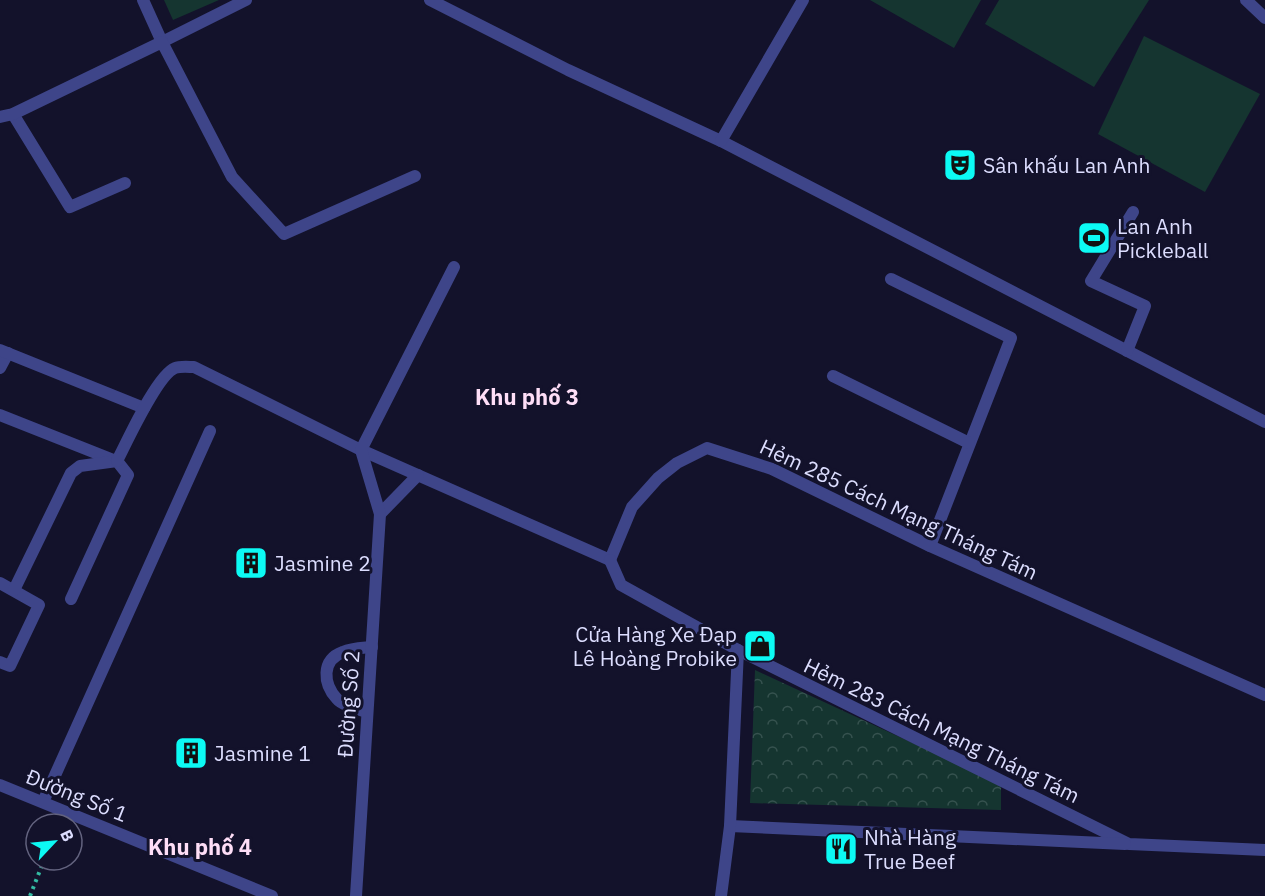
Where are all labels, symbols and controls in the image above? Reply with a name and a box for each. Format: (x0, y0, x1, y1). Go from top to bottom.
theatre icon: Sân khấu Lan Anh (942, 147, 978, 183)
place label: Sân khấu Lan Anh (983, 151, 1150, 179)
place label: Lan Anh Pickleball (1117, 212, 1209, 264)
sports icon: Lan Anh Pickleball (1076, 220, 1112, 256)
district label: Khu phố 3 (475, 382, 579, 411)
street label: Hẻm 285 Cách Mạng Tháng Tám (756, 432, 1042, 586)
building icon: Jasmine 2 (233, 545, 269, 581)
place label: Jasmine 2 (274, 549, 371, 577)
place label: Cửa Hàng Xe Đạp Lê Hoàng Probike (573, 620, 737, 672)
shop icon: Cửa Hàng Xe Đạp Lê Hoàng Probike (742, 628, 778, 664)
street label: Đường Số 2 (330, 649, 366, 759)
street label: Hẻm 283 Cách Mạng Tháng Tám (799, 651, 1085, 809)
building icon: Jasmine 1 (173, 735, 209, 771)
place label: Jasmine 1 (214, 739, 311, 767)
street label: Đường Số 1 (22, 762, 132, 828)
north arrow (24, 812, 84, 872)
place label: Nhà Hàng True Beef (864, 823, 956, 875)
text: B (56, 826, 79, 845)
restaurant icon: Nhà Hàng True Beef (823, 831, 859, 867)
district label: Khu phố 4 (148, 832, 252, 861)

